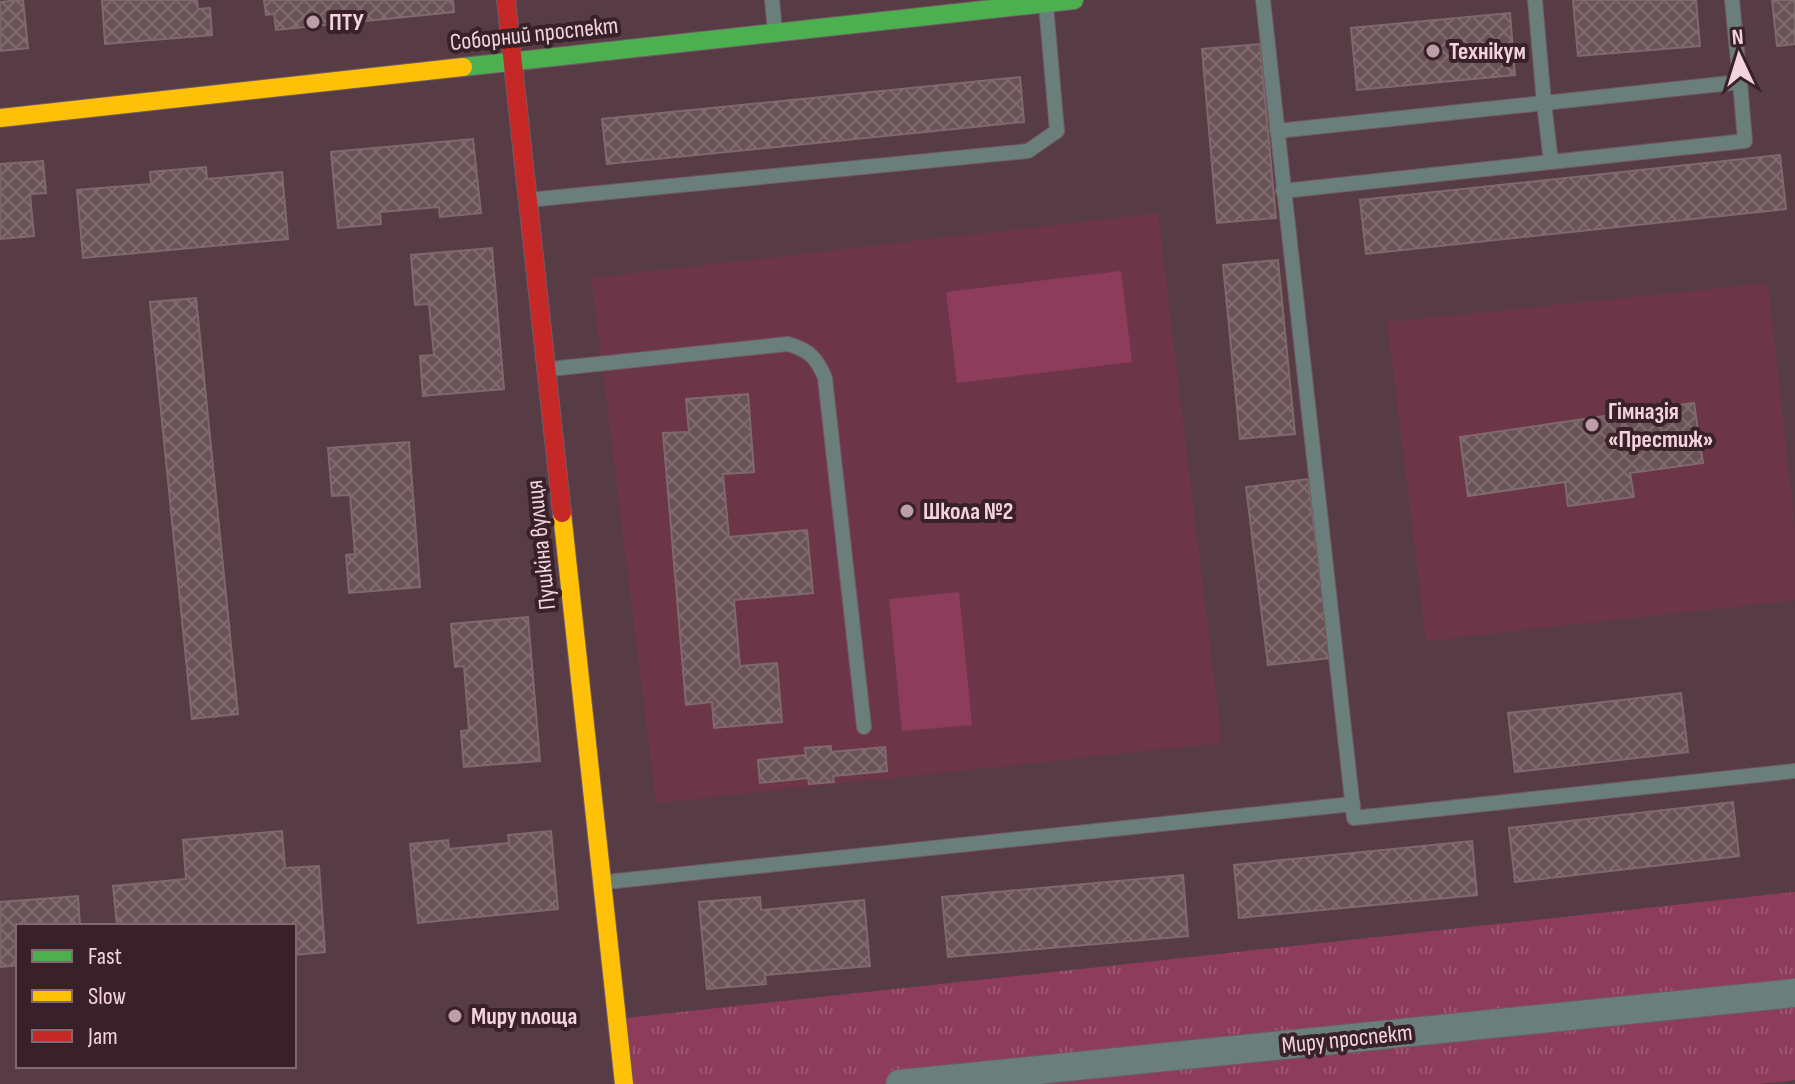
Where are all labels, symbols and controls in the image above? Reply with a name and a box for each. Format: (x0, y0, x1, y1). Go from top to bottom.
place label: ПТУ (329, 8, 364, 37)
street label: Соборний проспект (448, 11, 620, 57)
marker: ПТУ (304, 13, 322, 31)
north arrow (1699, 16, 1779, 96)
text: N (1731, 24, 1745, 51)
place label: Технікум (1449, 37, 1526, 66)
marker: Технікум (1424, 42, 1442, 60)
place label: Гімназія «Престиж» (1608, 397, 1713, 454)
marker: Гімназія «Престиж» (1583, 416, 1601, 434)
street label: Пушкіна вулиця (520, 479, 562, 611)
place label: Школа №2 (923, 497, 1013, 526)
marker: Школа №2 (898, 502, 916, 520)
legend (16, 924, 296, 1068)
text: Fast (88, 942, 122, 971)
text: Slow (88, 982, 126, 1011)
place label: Миру площа (471, 1002, 577, 1031)
marker: Миру площа (446, 1007, 464, 1025)
street label: Миру проспект (1280, 1018, 1414, 1060)
text: Jam (87, 1022, 118, 1051)

